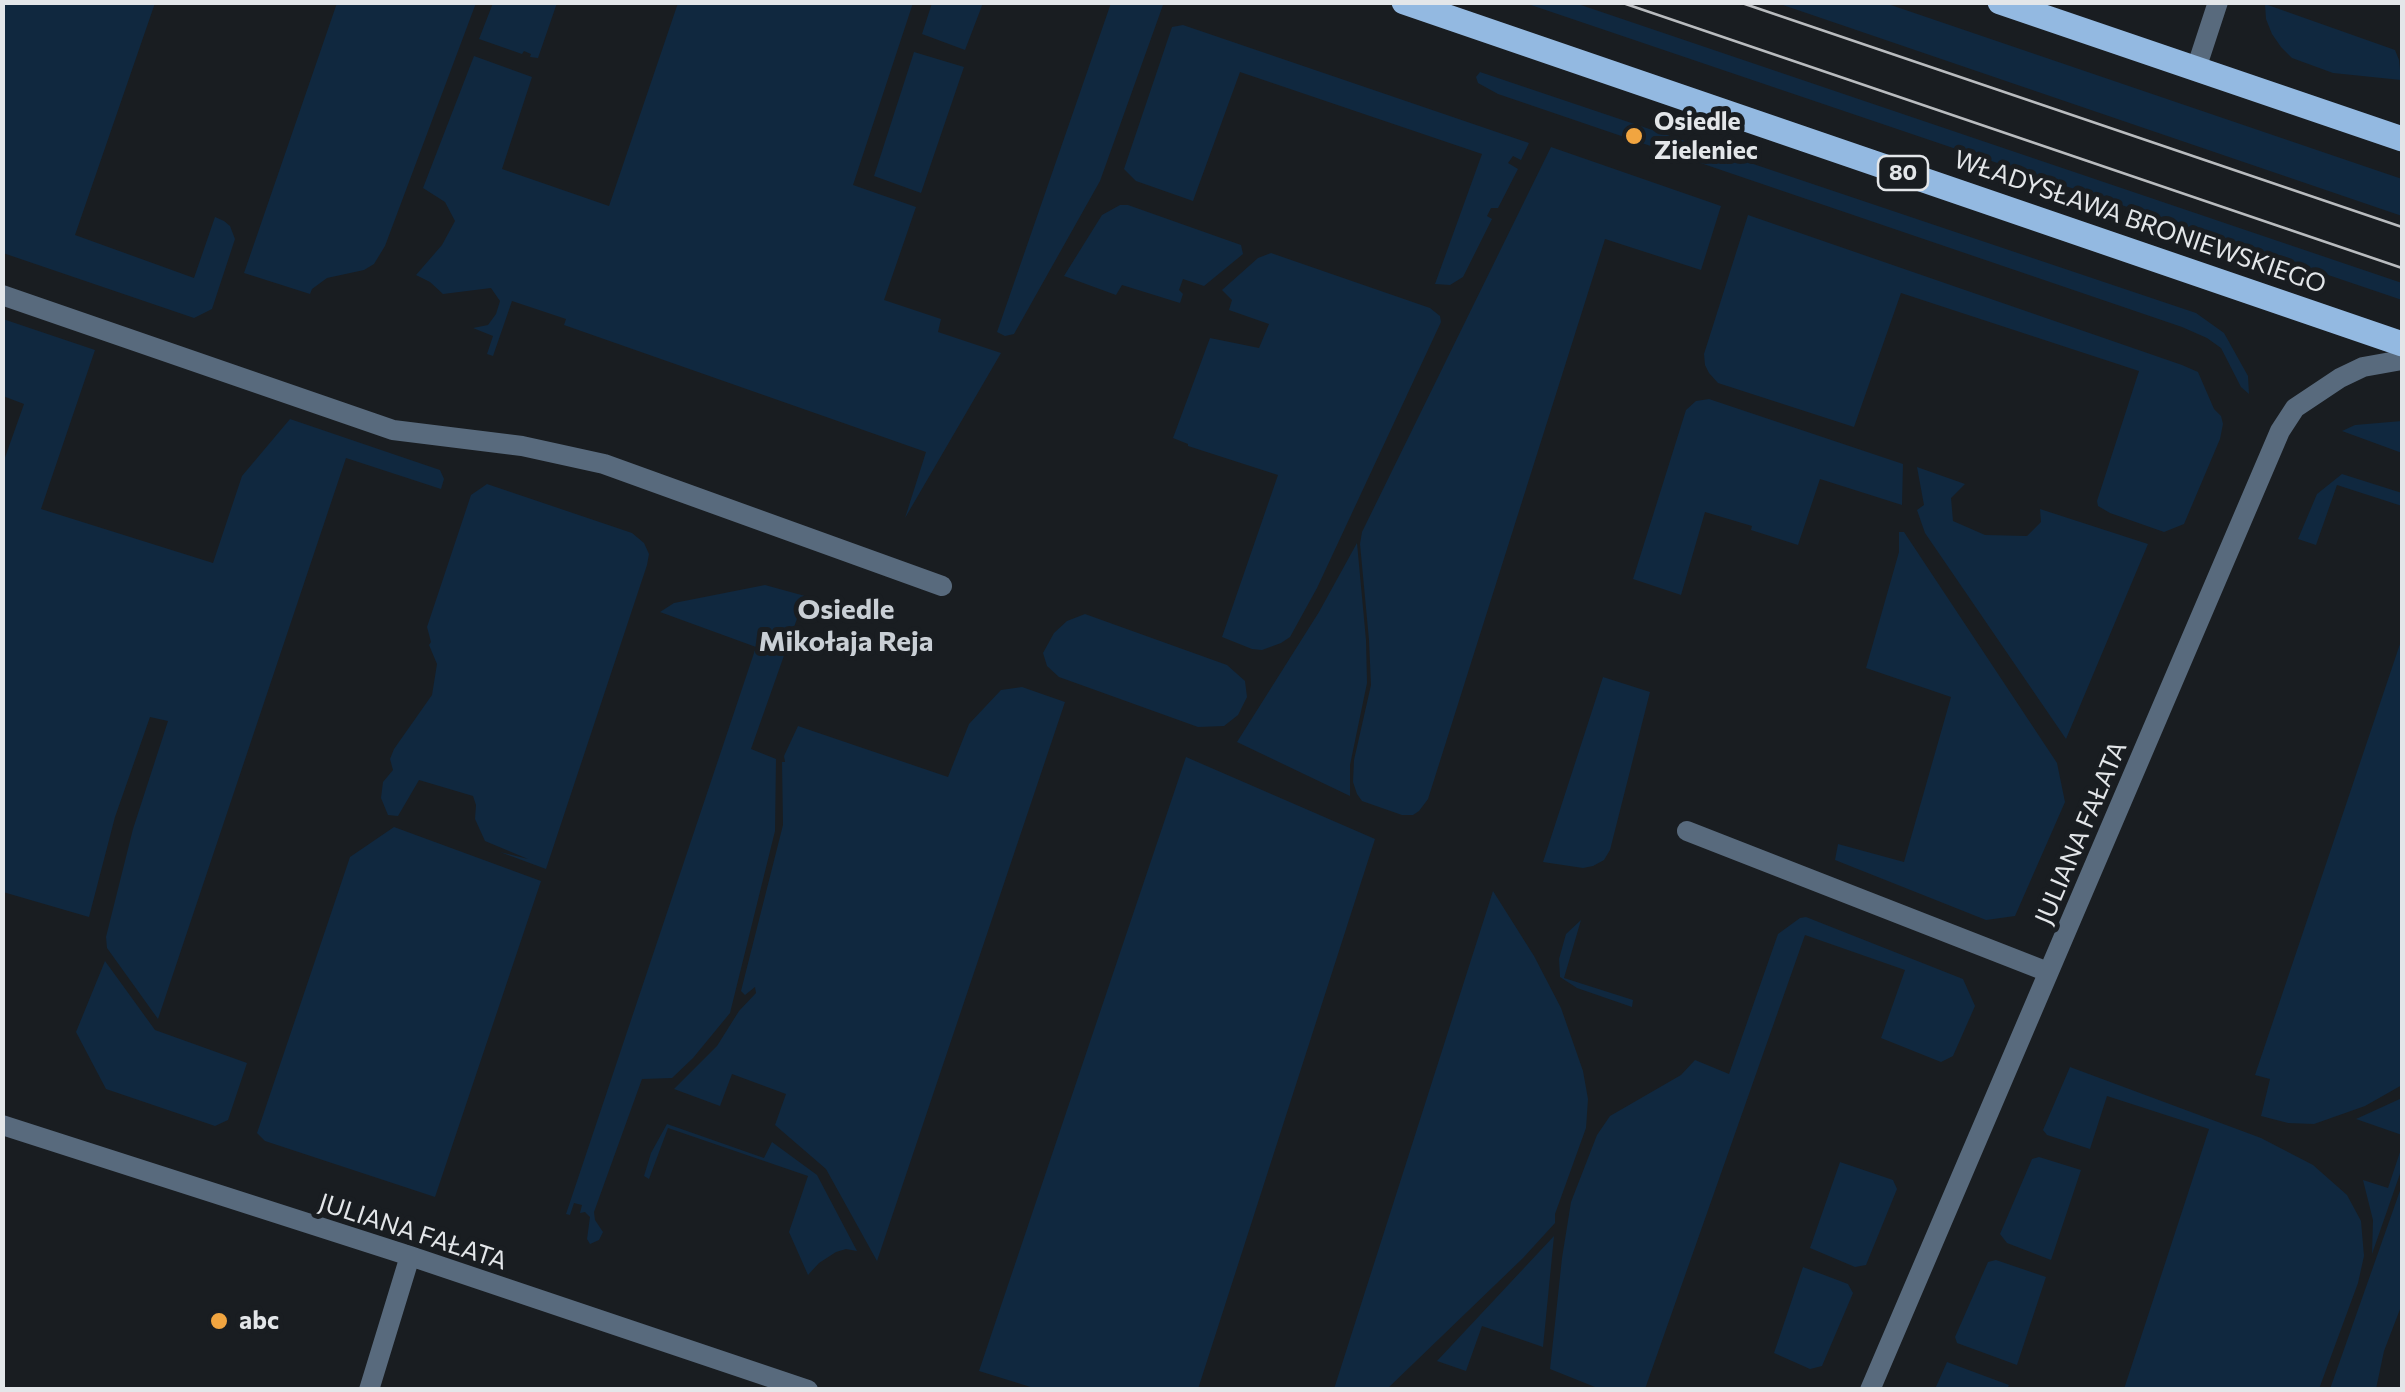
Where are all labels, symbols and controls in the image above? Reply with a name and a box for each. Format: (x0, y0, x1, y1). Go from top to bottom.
place label: Osiedle Zieleniec (1654, 107, 1758, 166)
marker: Osiedle Zieleniec (1623, 125, 1645, 147)
street label: WŁADYSŁAWA BRONIEWSKIEGO (1950, 144, 2330, 300)
road number: 80 (1878, 156, 1928, 190)
district label: Osiedle Mikołaja Reja (758, 593, 934, 659)
street label: JULIANA FAŁATA (2029, 737, 2133, 929)
street label: JULIANA FAŁATA (315, 1187, 511, 1277)
place label: abc (239, 1306, 279, 1336)
marker: abc (208, 1310, 230, 1332)

